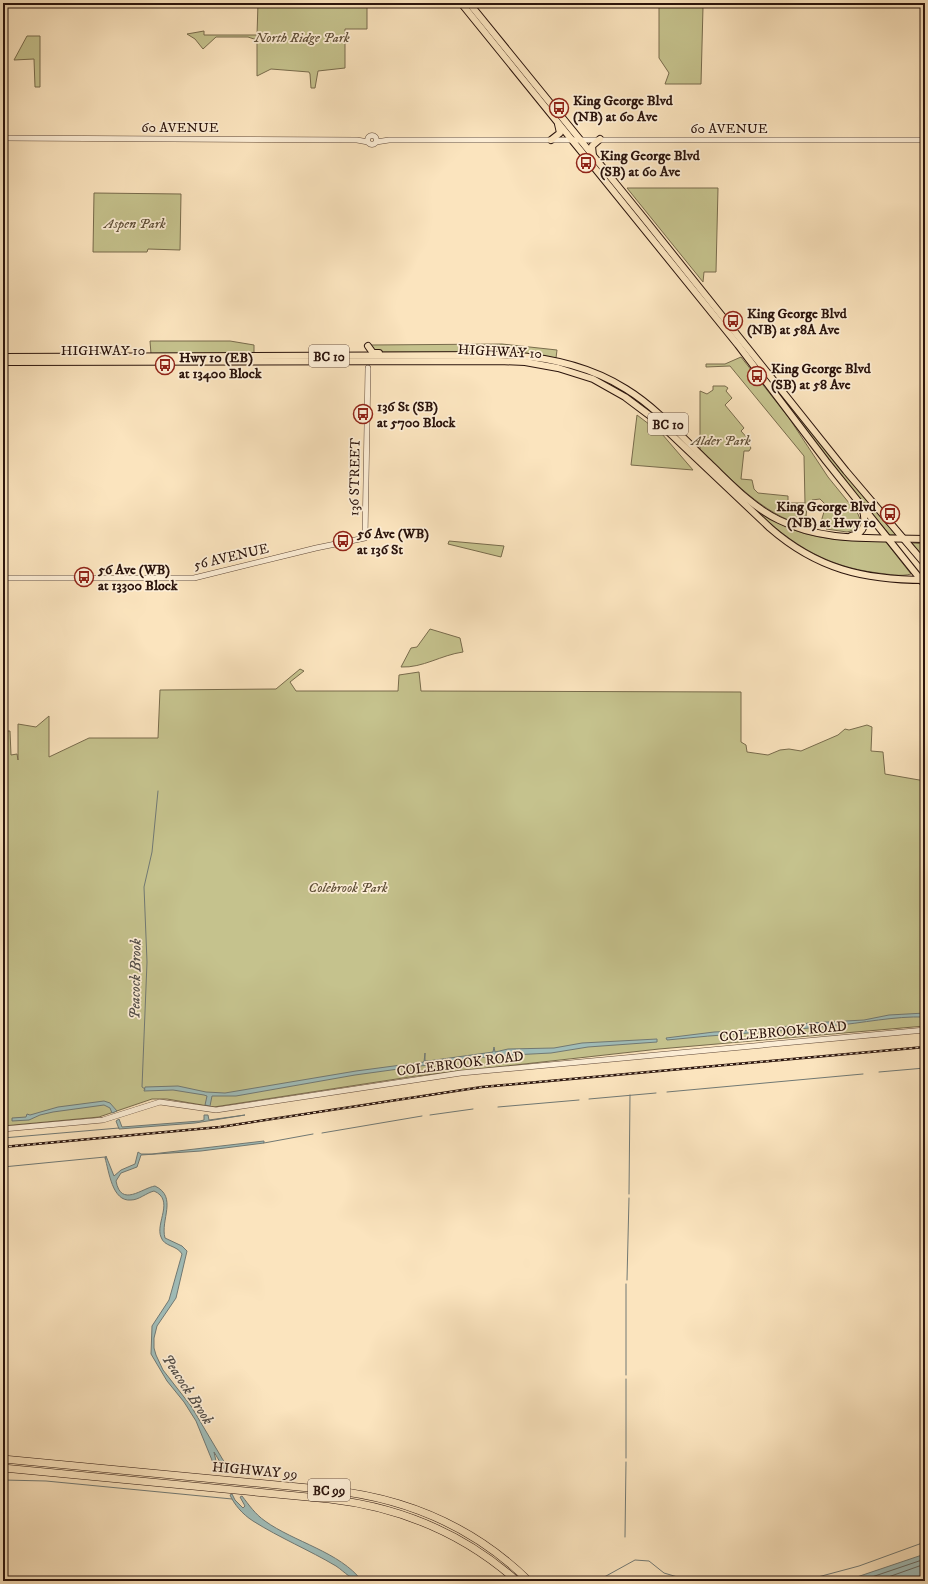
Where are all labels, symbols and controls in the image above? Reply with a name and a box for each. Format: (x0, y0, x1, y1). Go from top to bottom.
park label: North Ridge Park (253, 29, 350, 47)
place label: King George Blvd (NB) at 60 Ave (573, 92, 674, 126)
bus stop icon: King George Blvd (NB) at 60 Ave (548, 97, 570, 119)
street label: 60 AVENUE (141, 119, 219, 137)
street label: 60 AVENUE (690, 120, 768, 138)
place label: King George Blvd (SB) at 60 Ave (600, 147, 701, 181)
bus stop icon: King George Blvd (SB) at 60 Ave (575, 152, 597, 174)
park label: Aspen Park (102, 215, 166, 233)
place label: King George Blvd (NB) at 58A Ave (747, 305, 848, 339)
bus stop icon: King George Blvd (NB) at 58A Ave (722, 310, 744, 332)
street label: HIGHWAY 10 (457, 341, 543, 363)
street label: HIGHWAY 10 (61, 342, 145, 360)
road number: BC 10 (309, 345, 349, 367)
place label: Hwy 10 (EB) at 13400 Block (179, 349, 263, 383)
bus stop icon: Hwy 10 (EB) at 13400 Block (154, 354, 176, 376)
place label: King George Blvd (SB) at 58 Ave (771, 360, 872, 394)
bus stop icon: King George Blvd (SB) at 58 Ave (746, 365, 768, 387)
place label: 136 St (SB) at 5700 Block (377, 398, 457, 432)
bus stop icon: 136 St (SB) at 5700 Block (352, 403, 374, 425)
road number: BC 10 (648, 413, 688, 435)
park label: Alder Park (689, 432, 751, 450)
street label: 136 STREET (345, 437, 365, 516)
place label: King George Blvd (NB) at Hwy 10 (776, 498, 877, 532)
bus stop icon: King George Blvd (NB) at Hwy 10 (879, 503, 901, 525)
place label: 56 Ave (WB) at 136 St (356, 525, 429, 559)
bus stop icon: 56 Ave (WB) at 136 St (332, 530, 354, 552)
street label: 56 AVENUE (192, 540, 271, 574)
place label: 56 Ave (WB) at 13300 Block (97, 561, 179, 595)
bus stop icon: 56 Ave (WB) at 13300 Block (73, 566, 95, 588)
park label: Colebrook Park (308, 879, 388, 897)
water label: Peacock Brook (125, 938, 146, 1019)
street label: COLEBROOK ROAD (719, 1017, 848, 1047)
street label: COLEBROOK ROAD (396, 1047, 525, 1081)
water label: Peacock Brook (158, 1350, 218, 1429)
street label: HIGHWAY 99 (211, 1458, 298, 1484)
road number: BC 99 (308, 1479, 350, 1501)

